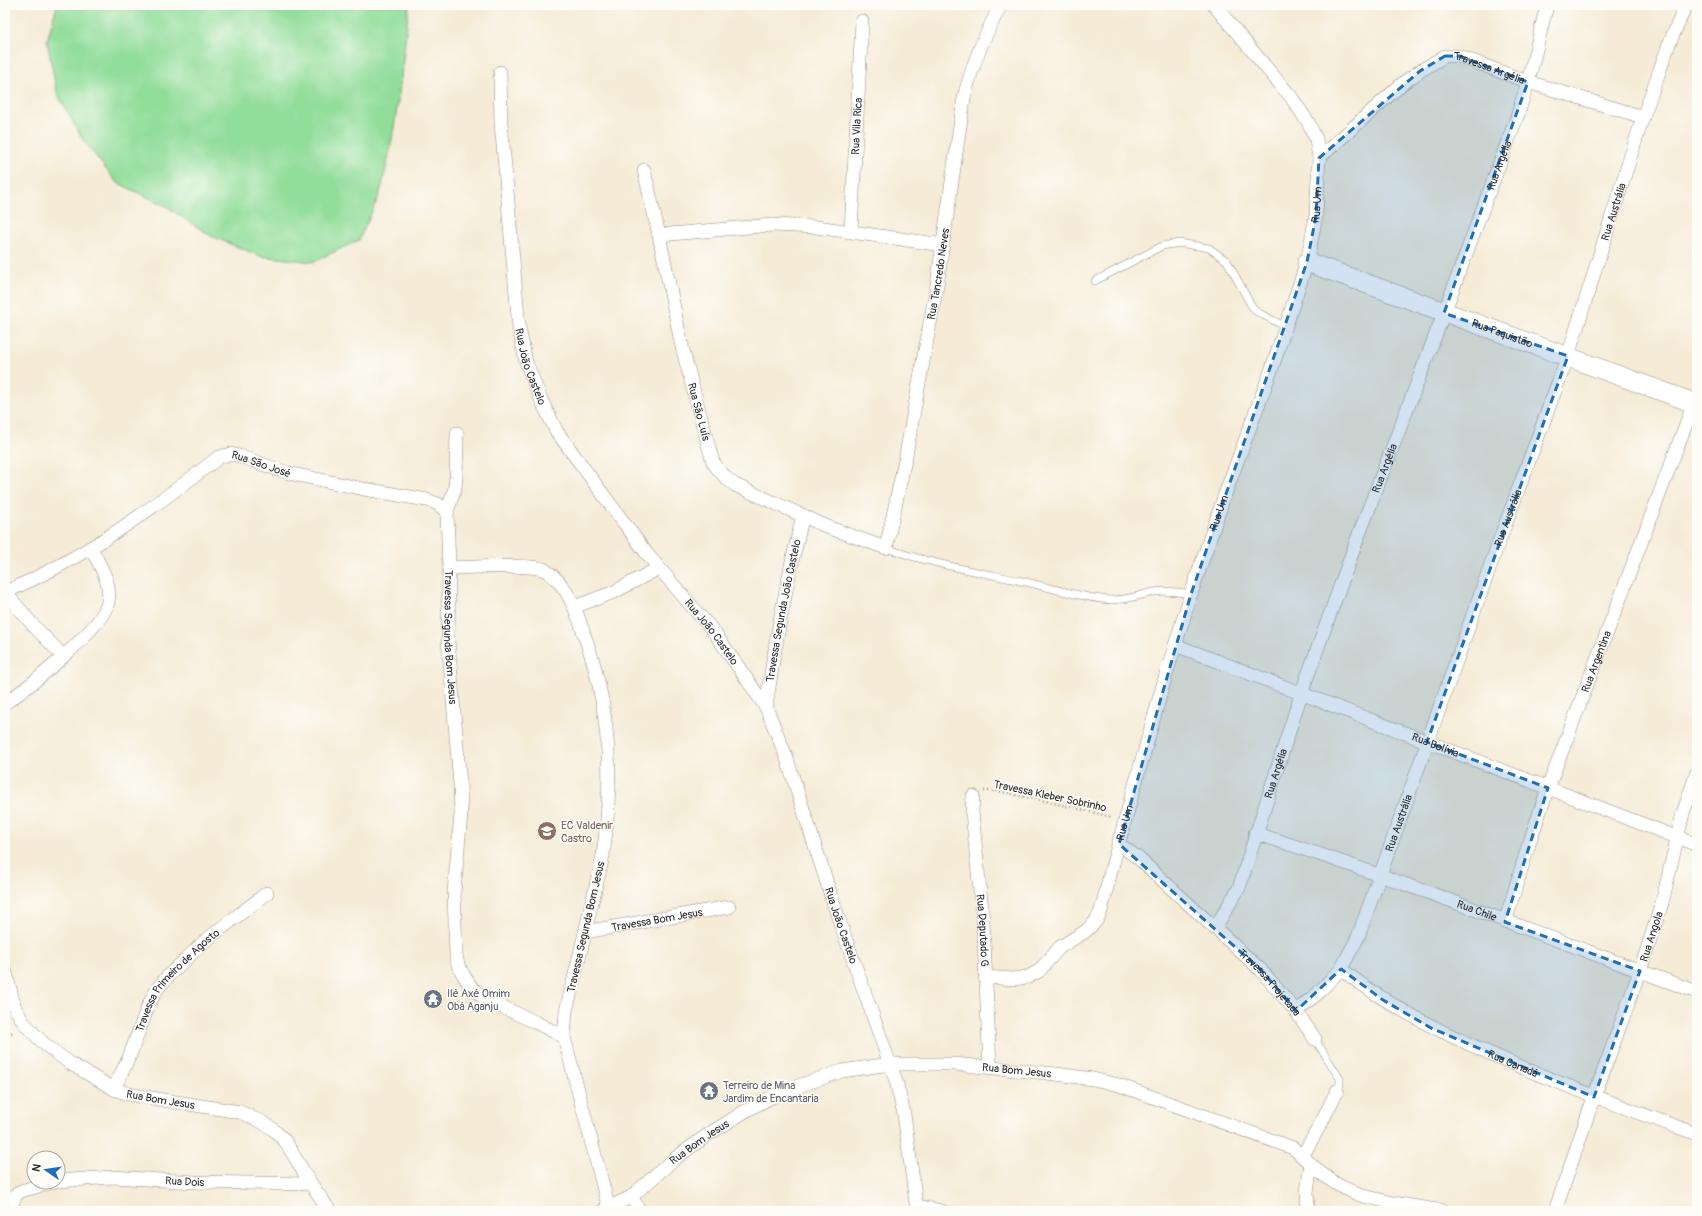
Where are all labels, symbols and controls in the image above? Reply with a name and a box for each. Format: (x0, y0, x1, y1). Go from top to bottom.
street label: Travessa Argélia (1454, 50, 1527, 87)
street label: Rua Vila Rica (849, 97, 864, 155)
street label: Rua Argélia (1484, 139, 1514, 192)
street label: Rua Austrália (1598, 181, 1628, 242)
street label: Rua Um (1308, 186, 1324, 224)
street label: Rua Tancredo Neves (924, 227, 952, 321)
street label: Rua Paquistão (1470, 316, 1535, 350)
street label: Rua João Castelo (513, 327, 549, 407)
street label: Rua São Luís (685, 381, 713, 442)
street label: Rua Argélia (1369, 442, 1400, 495)
street label: Rua São José (230, 448, 293, 480)
street label: Rua Austrália (1491, 488, 1524, 548)
street label: Rua Um (1207, 493, 1231, 532)
street label: Travessa Segunda João Castelo (763, 538, 803, 683)
street label: Travessa Segunda Bom Jesus (441, 570, 460, 705)
street label: Rua João Castelo (682, 596, 741, 667)
street label: Rua Argentina (1578, 629, 1614, 694)
street label: Rua Bolívia (1410, 730, 1461, 760)
street label: Rua Argélia (1262, 747, 1290, 800)
street label: Travessa Kleber Sobrinho (992, 778, 1108, 814)
street label: Rua Austrália (1382, 793, 1415, 853)
street label: Rua Um (1113, 803, 1136, 842)
place label: EC Valdenir Castro (561, 819, 613, 845)
school or university icon: EC Valdenir Castro (536, 820, 558, 842)
street label: Travessa Segunda Bom Jesus (565, 860, 607, 994)
street label: Rua João Castelo (822, 886, 860, 965)
street label: Rua Deputado G (974, 893, 992, 967)
street label: Rua Chile (1455, 897, 1499, 924)
street label: Travessa Bom Jesus (610, 905, 704, 934)
street label: Rua Angola (1637, 910, 1665, 963)
street label: Travessa Primeiro de Agosto (133, 926, 222, 1034)
street label: Travessa Projetada (1236, 946, 1304, 1018)
place label: Ilê Axé Omim Obá Aganju (447, 987, 510, 1013)
temple icon: Ilê Axé Omim Obá Aganju (422, 988, 444, 1010)
street label: Rua Canadá (1486, 1047, 1540, 1080)
street label: Rua Bom Jesus (982, 1060, 1052, 1080)
place label: Terreiro de Mina Jardim de Encantaria (723, 1079, 819, 1105)
temple icon: Terreiro de Mina Jardim de Encantaria (698, 1080, 720, 1102)
street label: Rua Bom Jesus (125, 1087, 196, 1111)
street label: Rua Bom Jesus (667, 1117, 731, 1167)
north arrow (26, 1150, 66, 1190)
text: N (30, 1162, 44, 1173)
street label: Rua Dois (165, 1174, 204, 1189)

